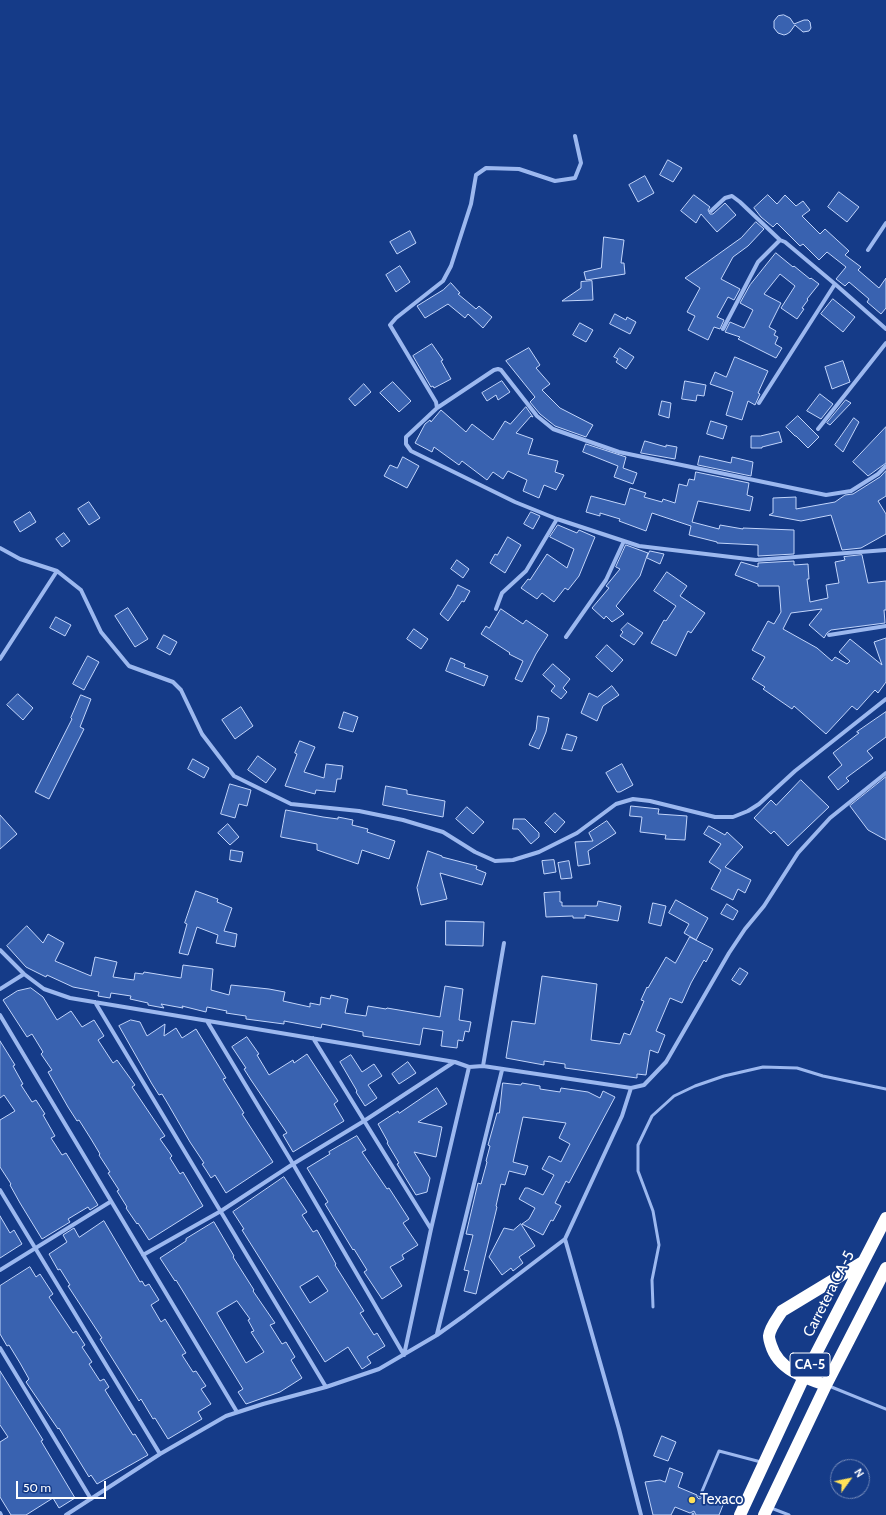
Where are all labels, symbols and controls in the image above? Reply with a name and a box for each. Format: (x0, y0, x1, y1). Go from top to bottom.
street label: Carretera CA-5 (800, 1248, 858, 1340)
road number: CA-5 (790, 1353, 830, 1377)
north arrow (830, 1459, 870, 1499)
text: N (851, 1466, 867, 1480)
scale bar (18, 1473, 108, 1499)
text: 50 m (23, 1480, 51, 1495)
place label: Texaco (700, 1491, 744, 1509)
marker: Texaco (687, 1495, 697, 1505)

